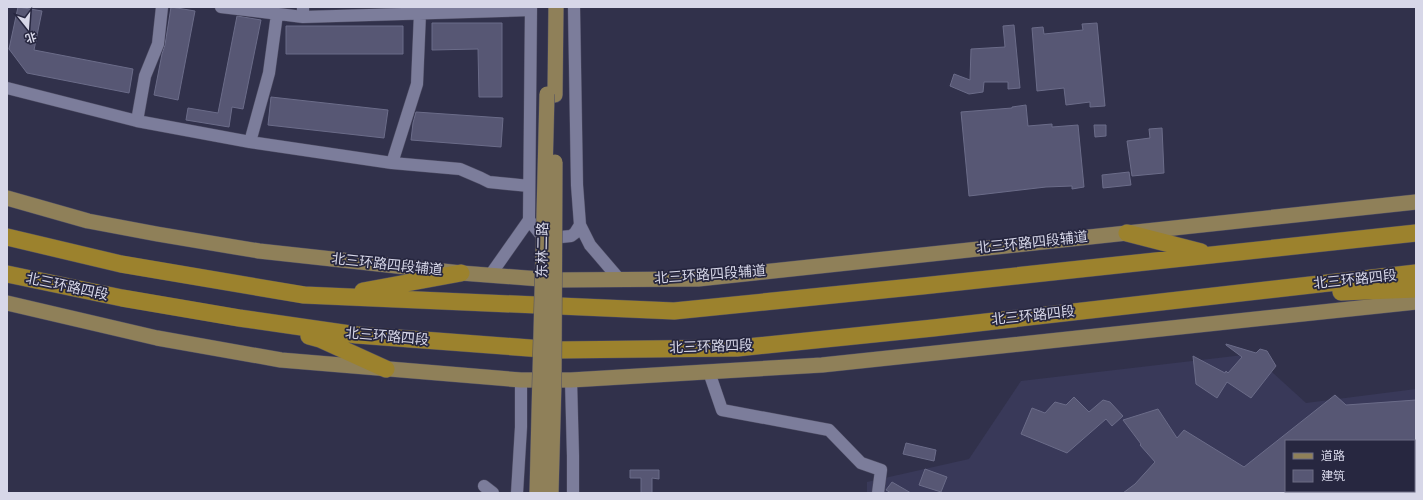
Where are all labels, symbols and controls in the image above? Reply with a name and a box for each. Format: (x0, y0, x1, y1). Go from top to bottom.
north arrow (8, 8, 48, 48)
text: 北 (23, 28, 38, 46)
street label: 东林二路 (533, 222, 553, 278)
street label: 北三环路四段辅道 (975, 227, 1089, 259)
street label: 北三环路四段辅道 (330, 249, 444, 281)
street label: 北三环路四段辅道 (653, 261, 767, 289)
street label: 北三环路四段 (1312, 266, 1398, 294)
street label: 北三环路四段 (24, 268, 110, 306)
street label: 北三环路四段 (990, 302, 1076, 330)
street label: 北三环路四段 (344, 323, 430, 351)
street label: 北三环路四段 (669, 336, 753, 358)
legend (1285, 440, 1415, 492)
text: 道路 (1321, 448, 1345, 465)
text: 建筑 (1321, 468, 1345, 485)

